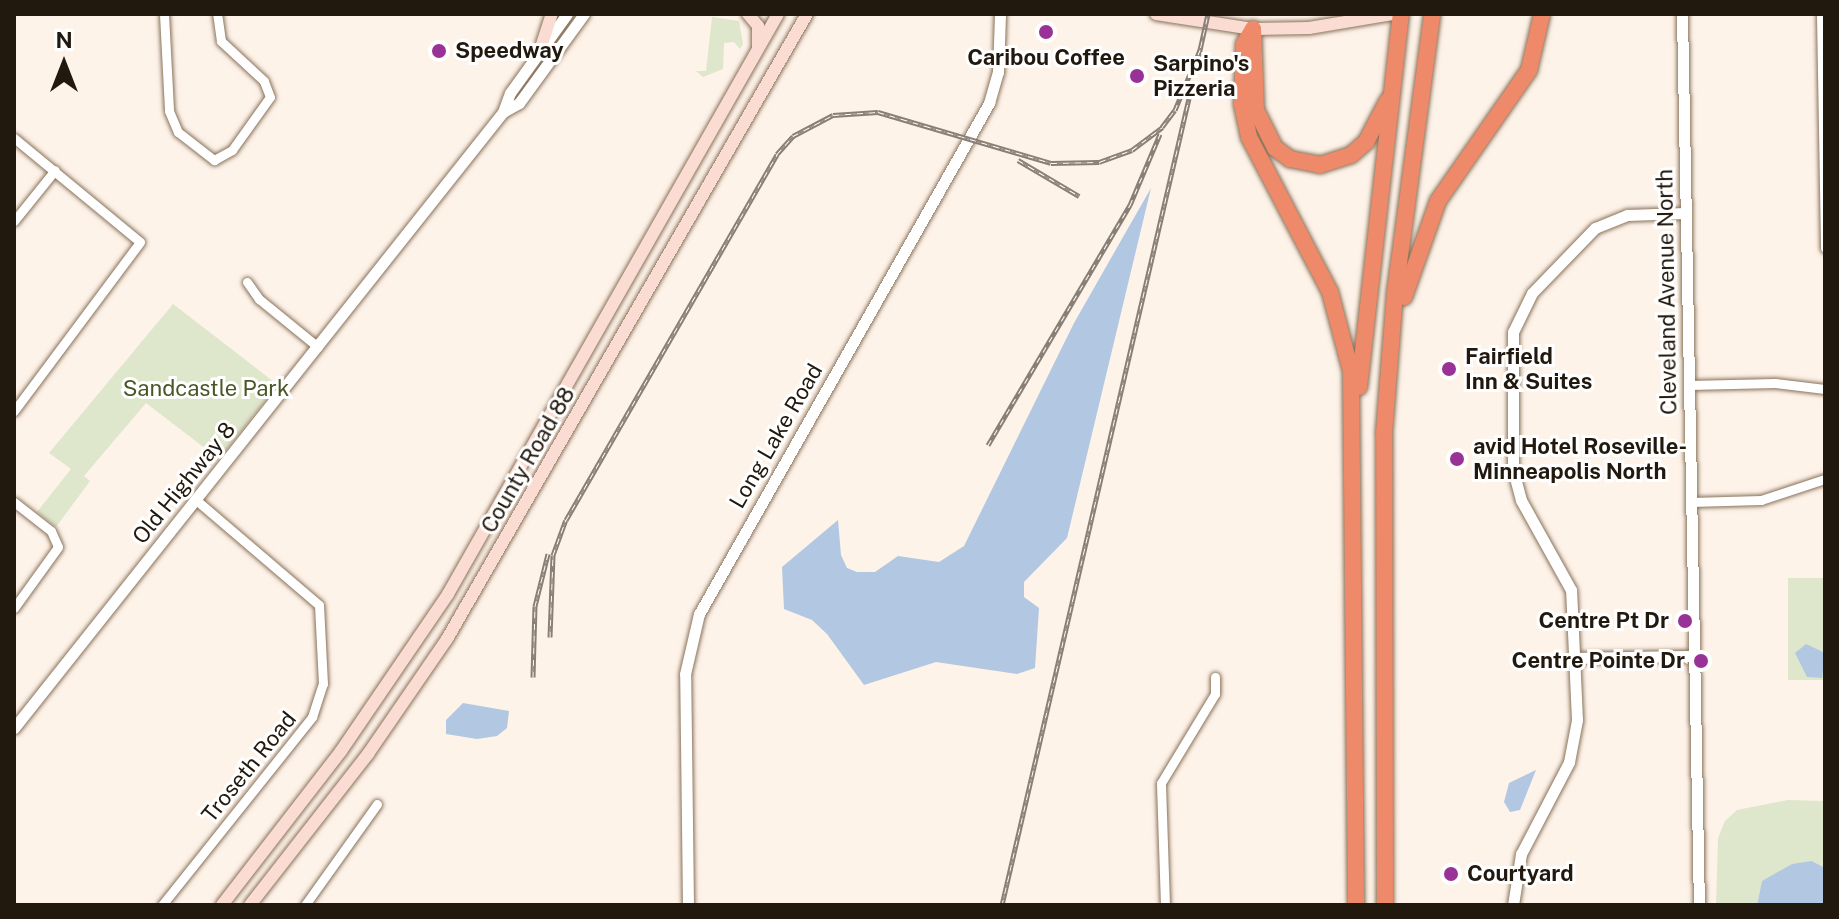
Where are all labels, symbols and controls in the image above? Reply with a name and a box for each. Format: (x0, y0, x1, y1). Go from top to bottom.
marker: Caribou Coffee (1037, 23, 1055, 41)
north arrow (24, 24, 104, 104)
text: N (55, 27, 73, 53)
place label: Speedway (455, 38, 564, 64)
marker: Speedway (430, 42, 448, 60)
place label: Caribou Coffee (967, 45, 1125, 71)
place label: Sarpino's Pizzeria (1153, 50, 1249, 102)
marker: Sarpino's Pizzeria (1128, 67, 1146, 85)
street label: Cleveland Avenue North (1652, 169, 1682, 415)
place label: Fairfield Inn & Suites (1465, 343, 1592, 394)
street label: Long Lake Road (724, 359, 828, 513)
marker: Fairfield Inn & Suites (1440, 360, 1458, 378)
park label: Sandcastle Park (123, 376, 289, 402)
street label: County Road 88 (476, 382, 580, 538)
street label: Old Highway 8 (127, 417, 241, 549)
place label: avid Hotel Roseville- Minneapolis North (1473, 433, 1687, 484)
marker: avid Hotel Roseville- Minneapolis North (1448, 450, 1466, 468)
place label: Centre Pt Dr (1538, 608, 1669, 634)
marker: Centre Pt Dr (1676, 612, 1694, 630)
place label: Centre Pointe Dr (1511, 648, 1685, 674)
marker: Centre Pointe Dr (1692, 652, 1710, 670)
street label: Troseth Road (196, 706, 302, 828)
place label: Courtyard (1467, 861, 1574, 887)
marker: Courtyard (1442, 865, 1460, 883)

